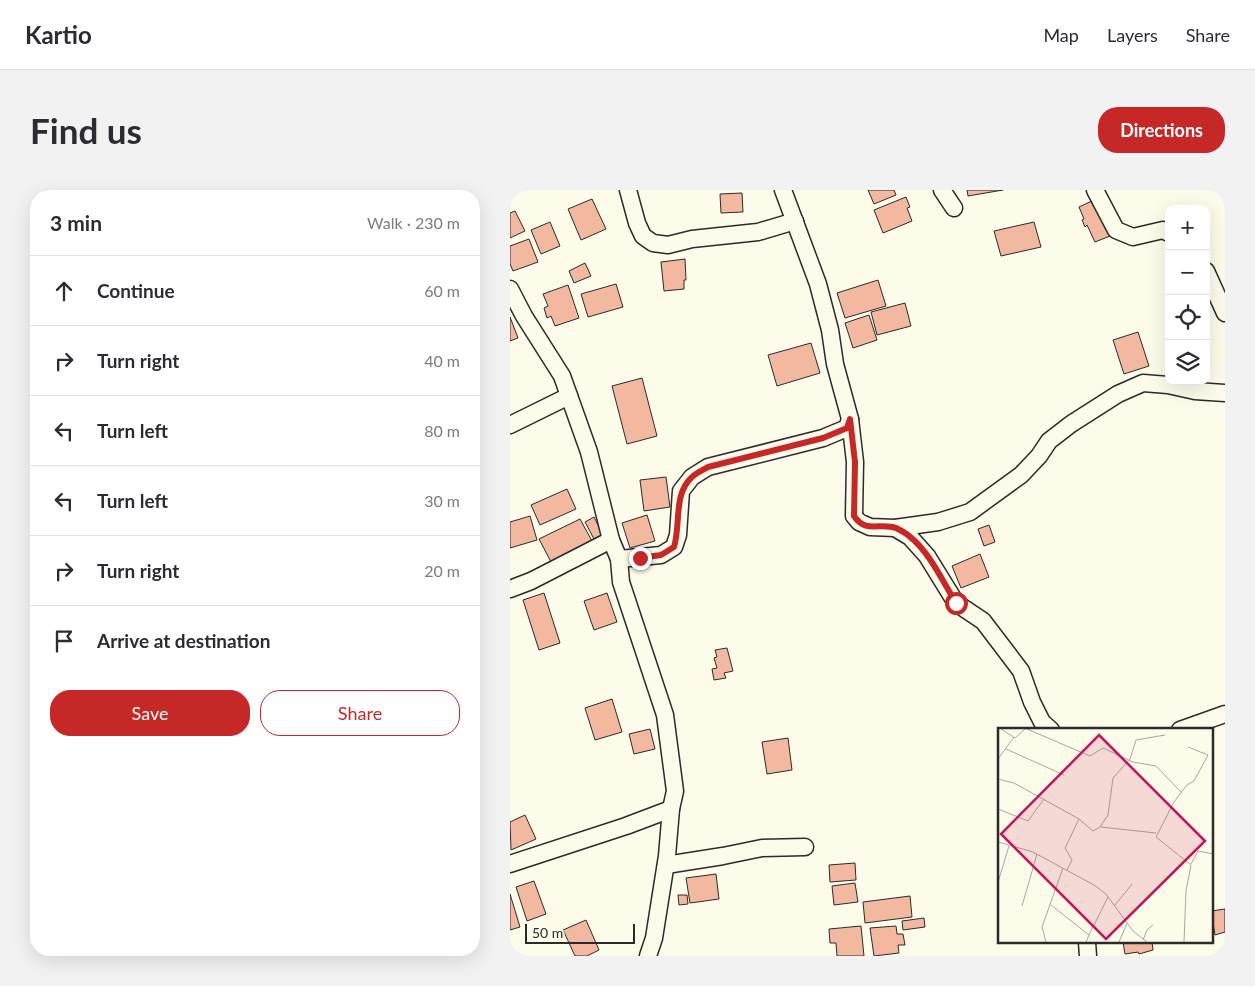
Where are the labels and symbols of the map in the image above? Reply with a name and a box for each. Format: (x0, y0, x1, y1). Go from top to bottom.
route end (629, 547, 652, 570)
route start (945, 592, 968, 615)
inset map (998, 728, 1212, 944)
scale bar (525, 921, 635, 944)

